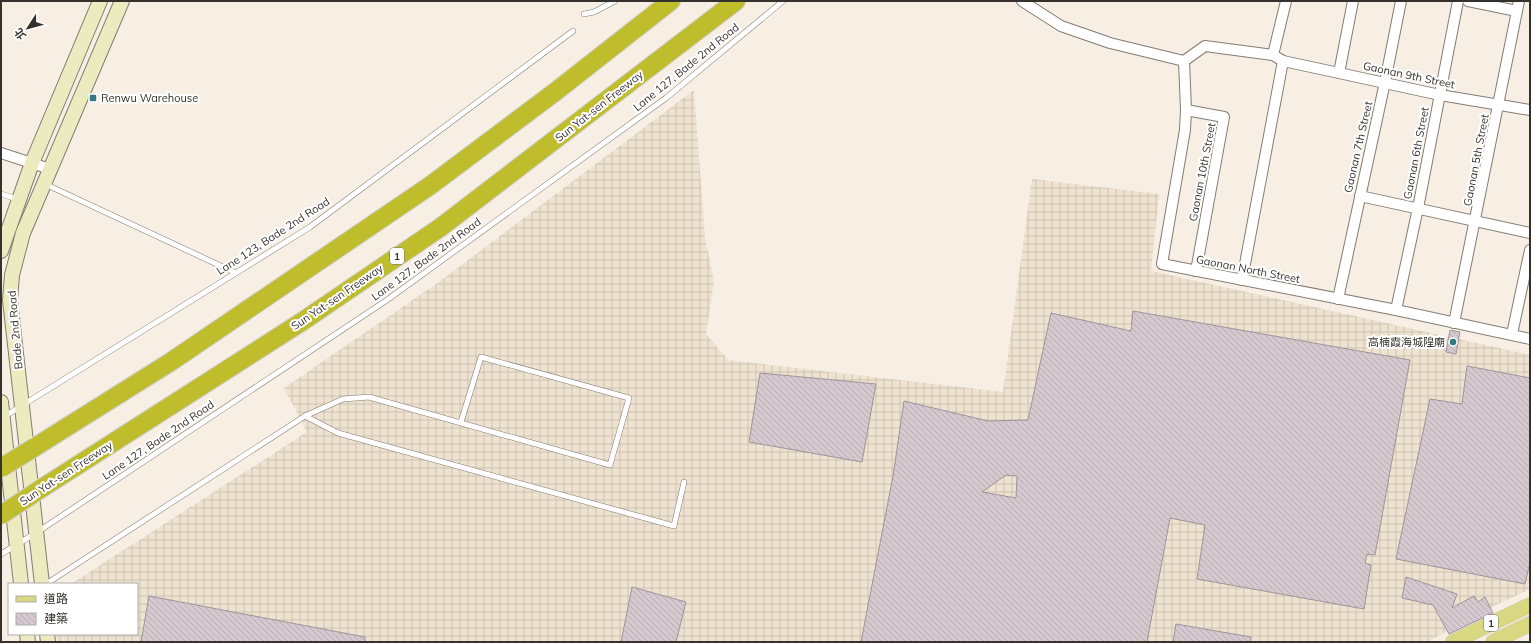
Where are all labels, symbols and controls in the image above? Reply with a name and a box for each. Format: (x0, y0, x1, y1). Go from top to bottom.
north arrow (8, 8, 48, 48)
street label: Lane 127, Bade 2nd Road (630, 20, 742, 114)
text: 北 (11, 25, 29, 42)
street label: Gaonan 9th Street (1362, 58, 1456, 92)
street label: Sun Yat-sen Freeway (552, 67, 646, 145)
place label: Renwu Warehouse (101, 91, 198, 105)
marker: Renwu Warehouse (88, 93, 98, 103)
street label: Gaonan 7th Street (1341, 100, 1375, 194)
street label: Gaonan 6th Street (1400, 106, 1432, 200)
street label: Gaonan 5th Street (1460, 113, 1492, 207)
street label: Gaonan 10th Street (1186, 121, 1218, 222)
street label: Lane 123, Bade 2nd Road (214, 194, 332, 278)
street label: Lane 127, Bade 2nd Road (368, 215, 484, 303)
road number: 1 (390, 248, 404, 264)
street label: Gaonan North Street (1195, 252, 1301, 286)
street label: Sun Yat-sen Freeway (288, 261, 386, 333)
street label: Bade 2nd Road (5, 290, 25, 370)
place label: 高楠霞海城隍廟 (1368, 335, 1445, 349)
marker: 高楠霞海城隍廟 (1448, 337, 1458, 347)
street label: Lane 127, Bade 2nd Road (99, 397, 217, 483)
street label: Sun Yat-sen Freeway (17, 438, 115, 508)
legend (8, 583, 138, 635)
text: 道路 (44, 591, 68, 606)
text: 建築 (44, 611, 68, 626)
road number: 1 (1484, 615, 1498, 631)

